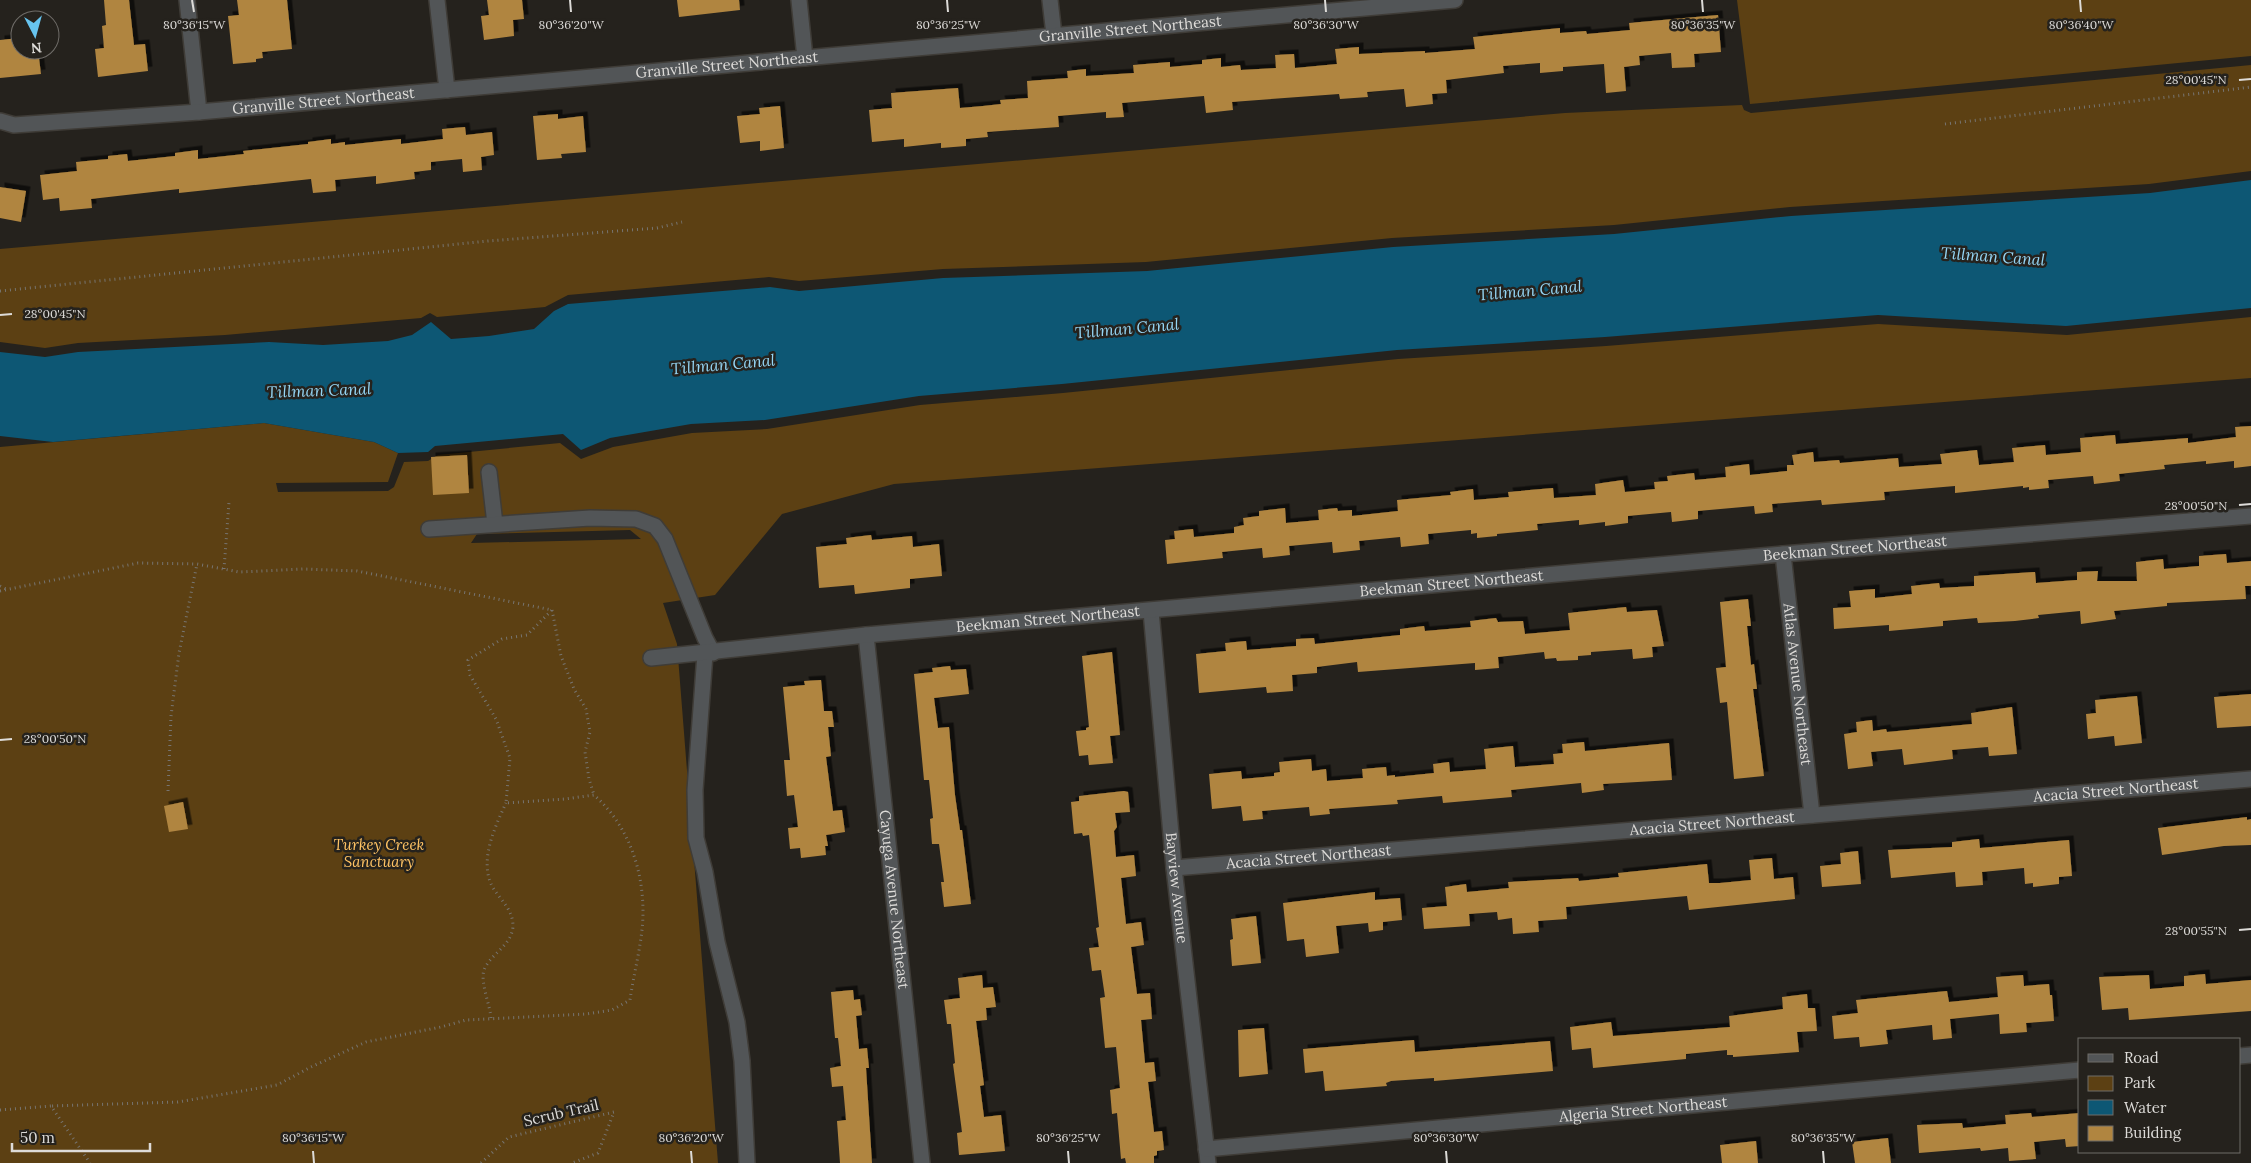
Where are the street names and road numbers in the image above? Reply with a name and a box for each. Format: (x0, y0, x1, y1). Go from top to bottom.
street label: Granville Street Northeast (1038, 11, 1222, 46)
street label: Granville Street Northeast (635, 47, 819, 82)
street label: Granville Street Northeast (231, 83, 416, 118)
street label: Beekman Street Northeast (1762, 531, 1948, 565)
street label: Beekman Street Northeast (1359, 565, 1544, 600)
street label: Beekman Street Northeast (955, 601, 1141, 636)
street label: Atlas Avenue Northeast (1779, 601, 1816, 766)
street label: Acacia Street Northeast (2031, 773, 2199, 806)
street label: Acacia Street Northeast (1628, 807, 1796, 839)
street label: Cayuga Avenue Northeast (876, 809, 914, 990)
street label: Bayview Avenue (1162, 831, 1193, 944)
street label: Acacia Street Northeast (1224, 840, 1392, 873)
street label: Algeria Street Northeast (1557, 1092, 1728, 1126)
street label: Scrub Trail (522, 1095, 600, 1130)

